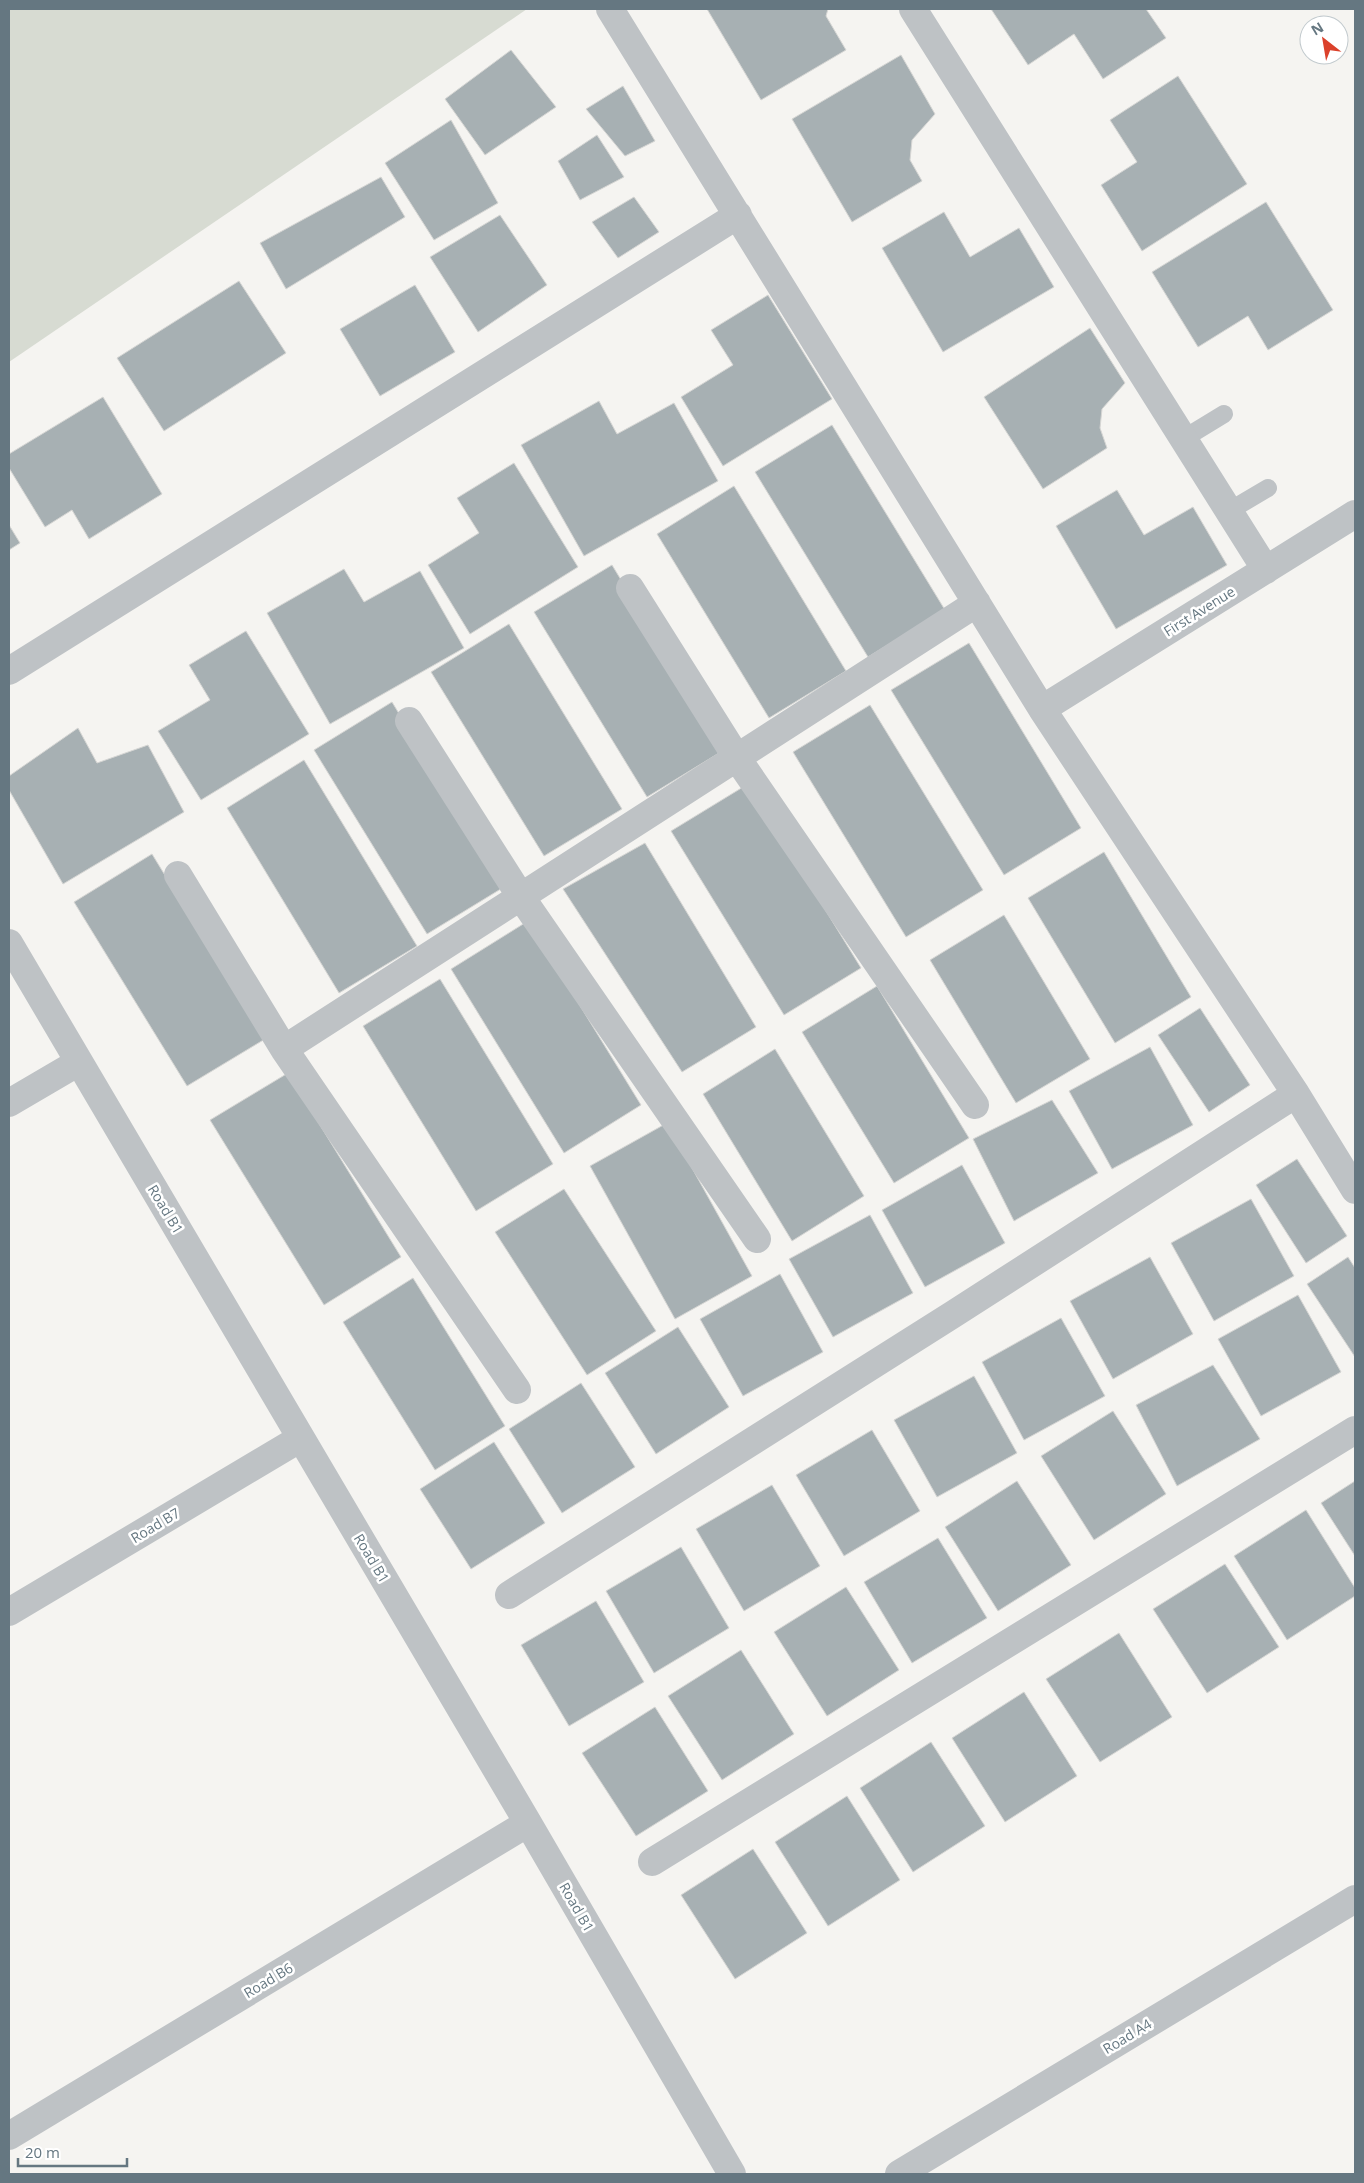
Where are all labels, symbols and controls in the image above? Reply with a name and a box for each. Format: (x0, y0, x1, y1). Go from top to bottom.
north arrow (1299, 15, 1349, 65)
text: N (1307, 17, 1327, 40)
street label: First Avenue (1160, 582, 1238, 640)
street label: Road B1 (144, 1181, 188, 1237)
street label: Road B7 (127, 1503, 183, 1547)
street label: Road B1 (350, 1530, 394, 1586)
street label: Road B1 (555, 1879, 599, 1935)
street label: Road B6 (240, 1958, 296, 2002)
street label: Road A4 (1099, 2014, 1155, 2058)
scale bar (18, 2136, 126, 2168)
text: 20 m (25, 2142, 60, 2162)

